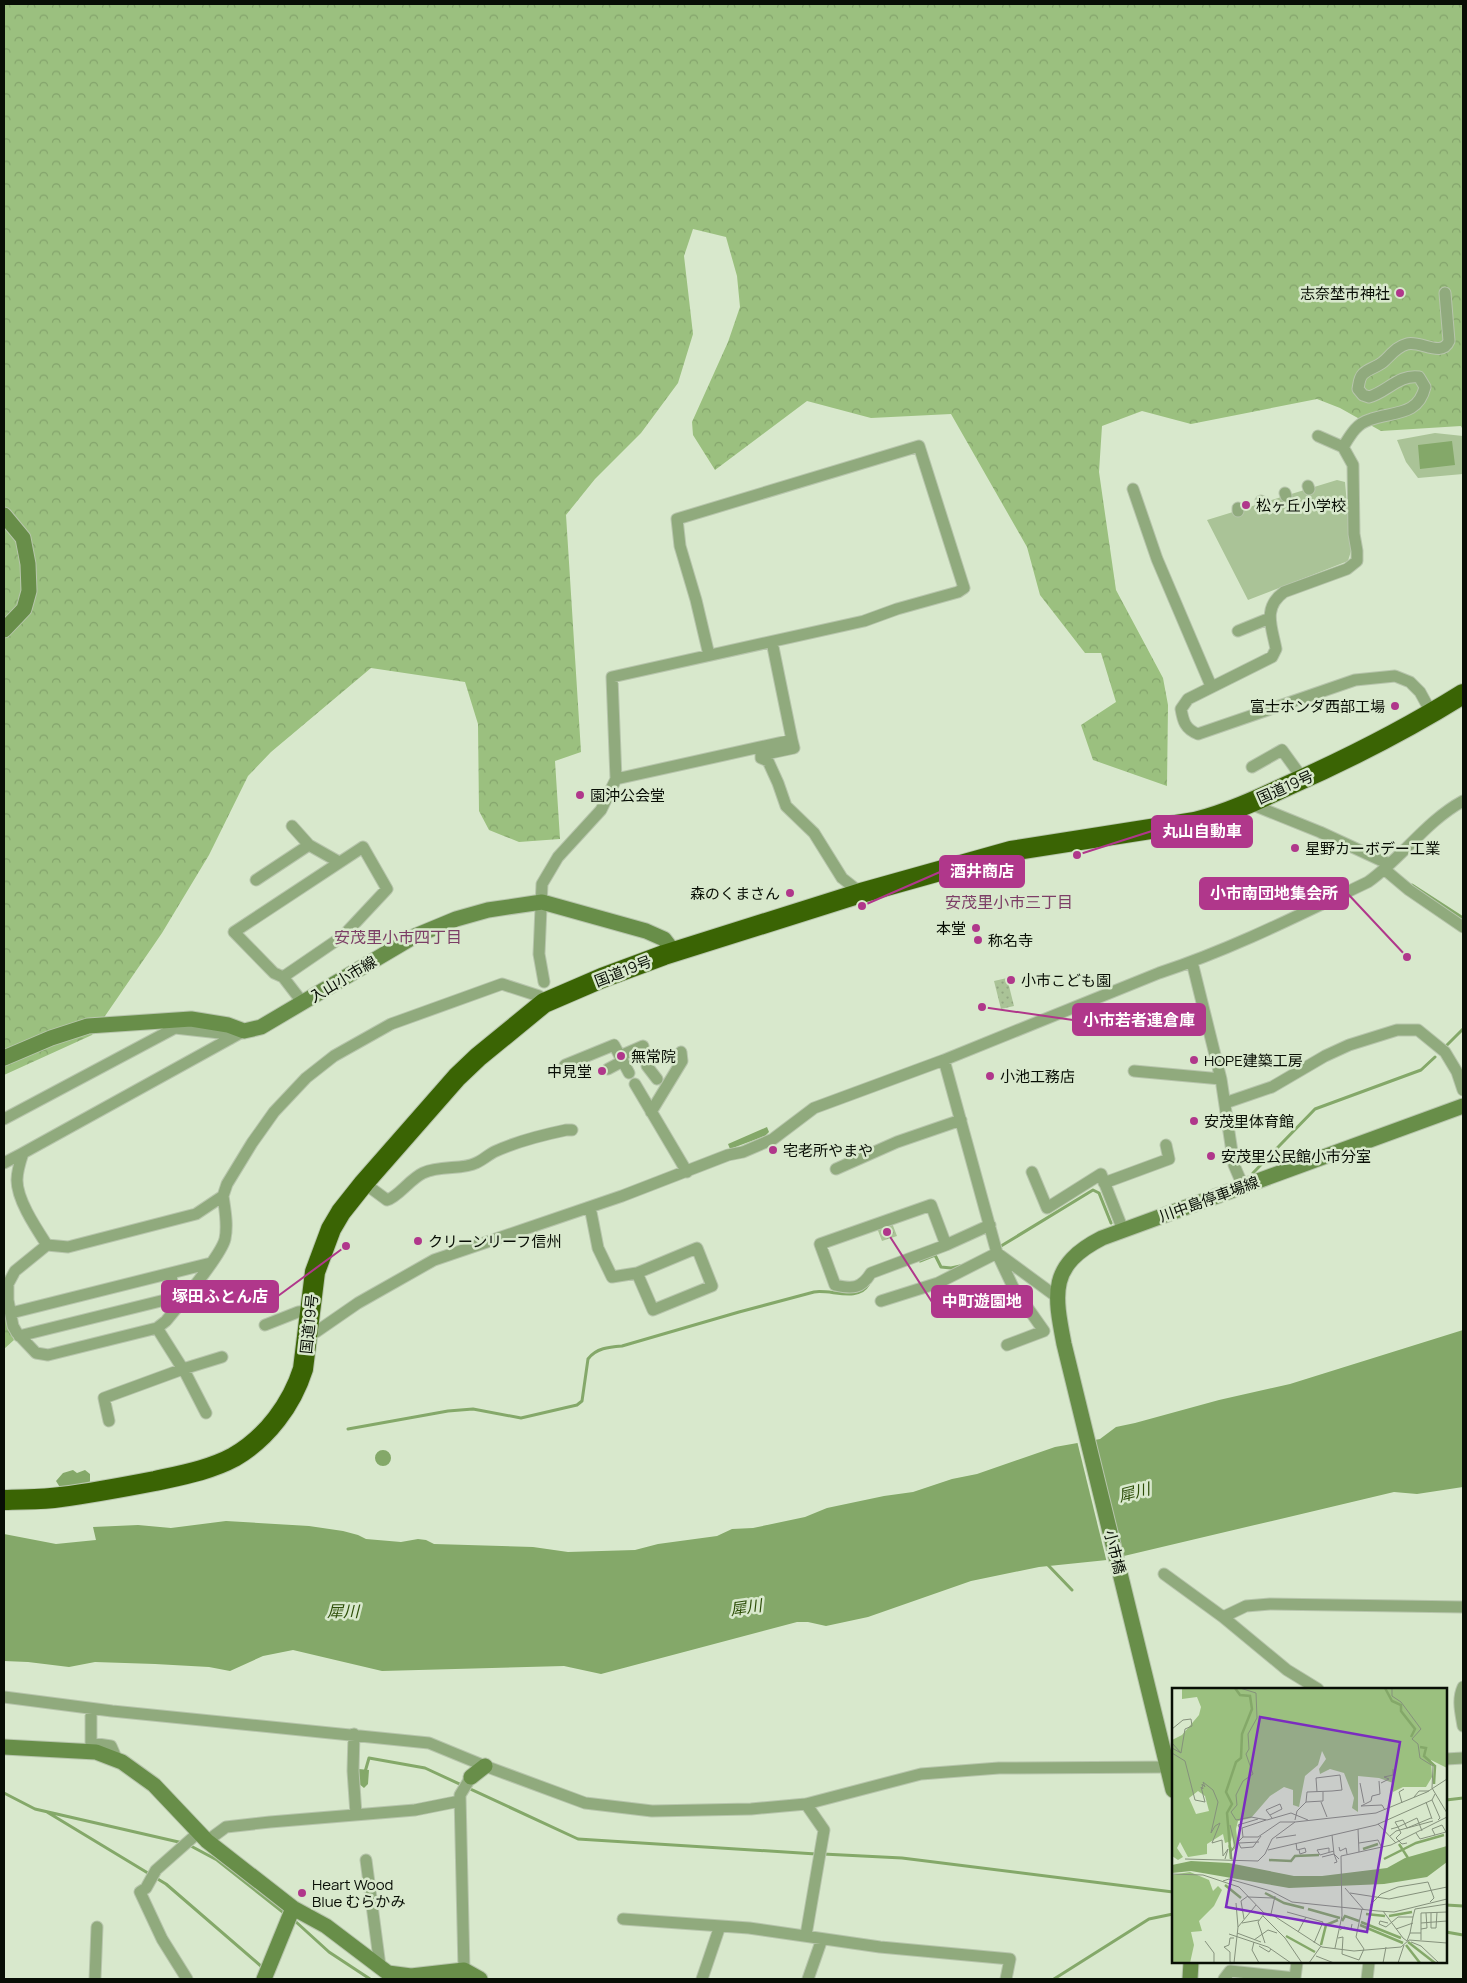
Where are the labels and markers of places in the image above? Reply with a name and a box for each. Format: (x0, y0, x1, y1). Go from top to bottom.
place label: 志奈埜市神社 (1300, 283, 1390, 304)
marker: 志奈埜市神社 (1394, 287, 1406, 299)
place label: 松ヶ丘小学校 (1256, 495, 1346, 516)
marker: 松ヶ丘小学校 (1240, 499, 1252, 511)
place label: 富士ホンダ西部工場 (1250, 696, 1385, 717)
marker: 富士ホンダ西部工場 (1389, 700, 1401, 712)
place label: 園沖公会堂 (590, 785, 665, 806)
marker: 園沖公会堂 (574, 789, 586, 801)
callout: 丸山自動車 (1152, 816, 1252, 847)
place label: 星野カーボデー工業 (1305, 838, 1440, 859)
marker: 星野カーボデー工業 (1289, 842, 1301, 854)
callout: 酒井商店 (940, 856, 1024, 887)
callout: 小市南団地集会所 (1200, 878, 1348, 909)
place label: 森のくまさん (690, 883, 780, 904)
marker: 森のくまさん (784, 887, 796, 899)
place label: 本堂 (936, 918, 966, 939)
marker: 本堂 (970, 922, 982, 934)
place label: 称名寺 (988, 930, 1033, 951)
marker: 称名寺 (972, 934, 984, 946)
place label: 小市こども園 (1021, 970, 1111, 991)
marker: 小市こども園 (1005, 974, 1017, 986)
callout: 小市若者連倉庫 (1073, 1004, 1205, 1035)
place label: 無常院 (631, 1046, 676, 1067)
marker: 無常院 (615, 1050, 627, 1062)
place label: HOPE建築工房 (1204, 1050, 1303, 1071)
marker: HOPE建築工房 (1188, 1054, 1200, 1066)
place label: 中見堂 (547, 1061, 592, 1082)
marker: 中見堂 (596, 1065, 608, 1077)
place label: 小池工務店 (1000, 1066, 1075, 1087)
marker: 小池工務店 (984, 1070, 996, 1082)
place label: 安茂里体育館 (1204, 1111, 1294, 1132)
marker: 安茂里体育館 (1188, 1115, 1200, 1127)
place label: 宅老所やまや (783, 1140, 873, 1161)
marker: 宅老所やまや (767, 1144, 779, 1156)
place label: 安茂里公民館小市分室 (1221, 1146, 1371, 1167)
marker: 安茂里公民館小市分室 (1205, 1150, 1217, 1162)
place label: クリーンリーフ信州 (428, 1231, 561, 1252)
marker: クリーンリーフ信州 (412, 1235, 424, 1247)
callout: 塚田ふとん店 (162, 1281, 278, 1312)
callout: 中町遊園地 (932, 1286, 1032, 1317)
place label: Heart Wood Blue むらかみ (312, 1874, 405, 1912)
marker: Heart Wood Blue むらかみ (296, 1887, 308, 1899)

